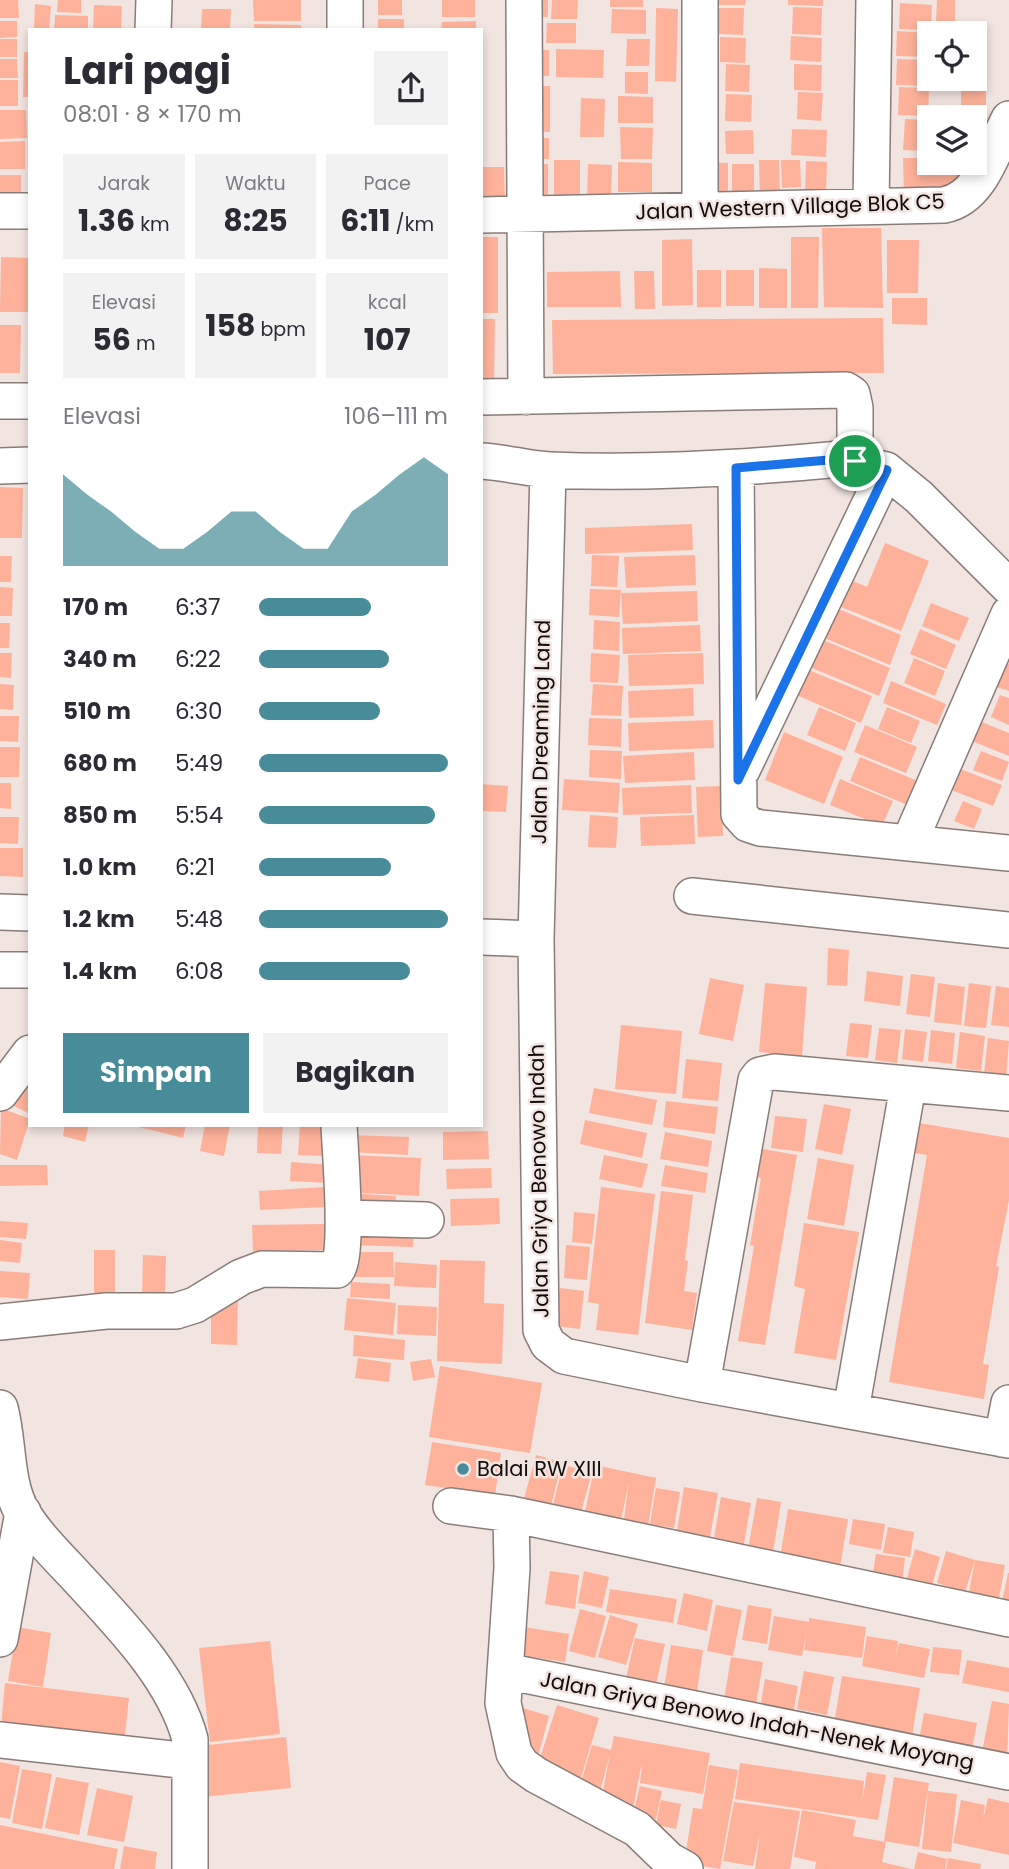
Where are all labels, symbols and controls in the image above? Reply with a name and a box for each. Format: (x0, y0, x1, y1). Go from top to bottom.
map controls (917, 21, 987, 175)
button: locate (917, 21, 987, 91)
text: Lari pagi (63, 44, 231, 97)
button: share (374, 51, 448, 125)
text: 08:01 · 8 × 170 m (63, 98, 242, 130)
button: layers (917, 105, 987, 175)
text: Jarak (98, 170, 150, 197)
text: Waktu (225, 170, 286, 197)
text: Pace (364, 170, 411, 197)
street label: Jalan Western Village Blok C5 (635, 187, 945, 226)
text: 1.36 (78, 199, 135, 242)
text: 8:25 (223, 199, 288, 242)
text: 6:11 (340, 199, 391, 242)
text: km (135, 211, 170, 238)
text: /km (391, 211, 434, 238)
text: Elevasi (92, 289, 156, 316)
text: kcal (368, 289, 407, 316)
text: 158 (205, 304, 255, 347)
text: bpm (255, 316, 306, 343)
text: 56 (92, 318, 131, 361)
text: 107 (364, 318, 411, 361)
text: m (131, 330, 155, 357)
text: Elevasi (63, 400, 141, 432)
text: 106–111 m (344, 400, 448, 432)
pin (825, 431, 885, 491)
icon: arrive (836, 442, 874, 480)
text: 170 m (63, 591, 128, 623)
text: 6:37 (175, 591, 221, 623)
street label: Jalan Dreaming Land (524, 619, 557, 845)
text: 340 m (63, 643, 137, 675)
text: 6:22 (175, 643, 221, 675)
text: 510 m (63, 695, 131, 727)
text: 6:30 (175, 695, 223, 727)
text: 680 m (63, 747, 137, 779)
text: 5:49 (175, 747, 223, 779)
text: 850 m (63, 799, 137, 831)
text: 5:54 (175, 799, 223, 831)
text: 1.0 km (63, 851, 137, 883)
text: 6:21 (175, 851, 215, 883)
text: 1.2 km (63, 903, 135, 935)
text: 5:48 (175, 903, 223, 935)
text: 1.4 km (63, 955, 137, 987)
text: 6:08 (175, 955, 223, 987)
button: Simpan (63, 1033, 249, 1113)
button: Bagikan (263, 1033, 448, 1113)
street label: Jalan Griya Benowo Indah (522, 1044, 555, 1318)
place label: Balai RW XIII (477, 1454, 602, 1483)
marker: Balai RW XIII (455, 1461, 471, 1477)
street label: Jalan Griya Benowo Indah-Nenek Moyang (538, 1664, 977, 1777)

